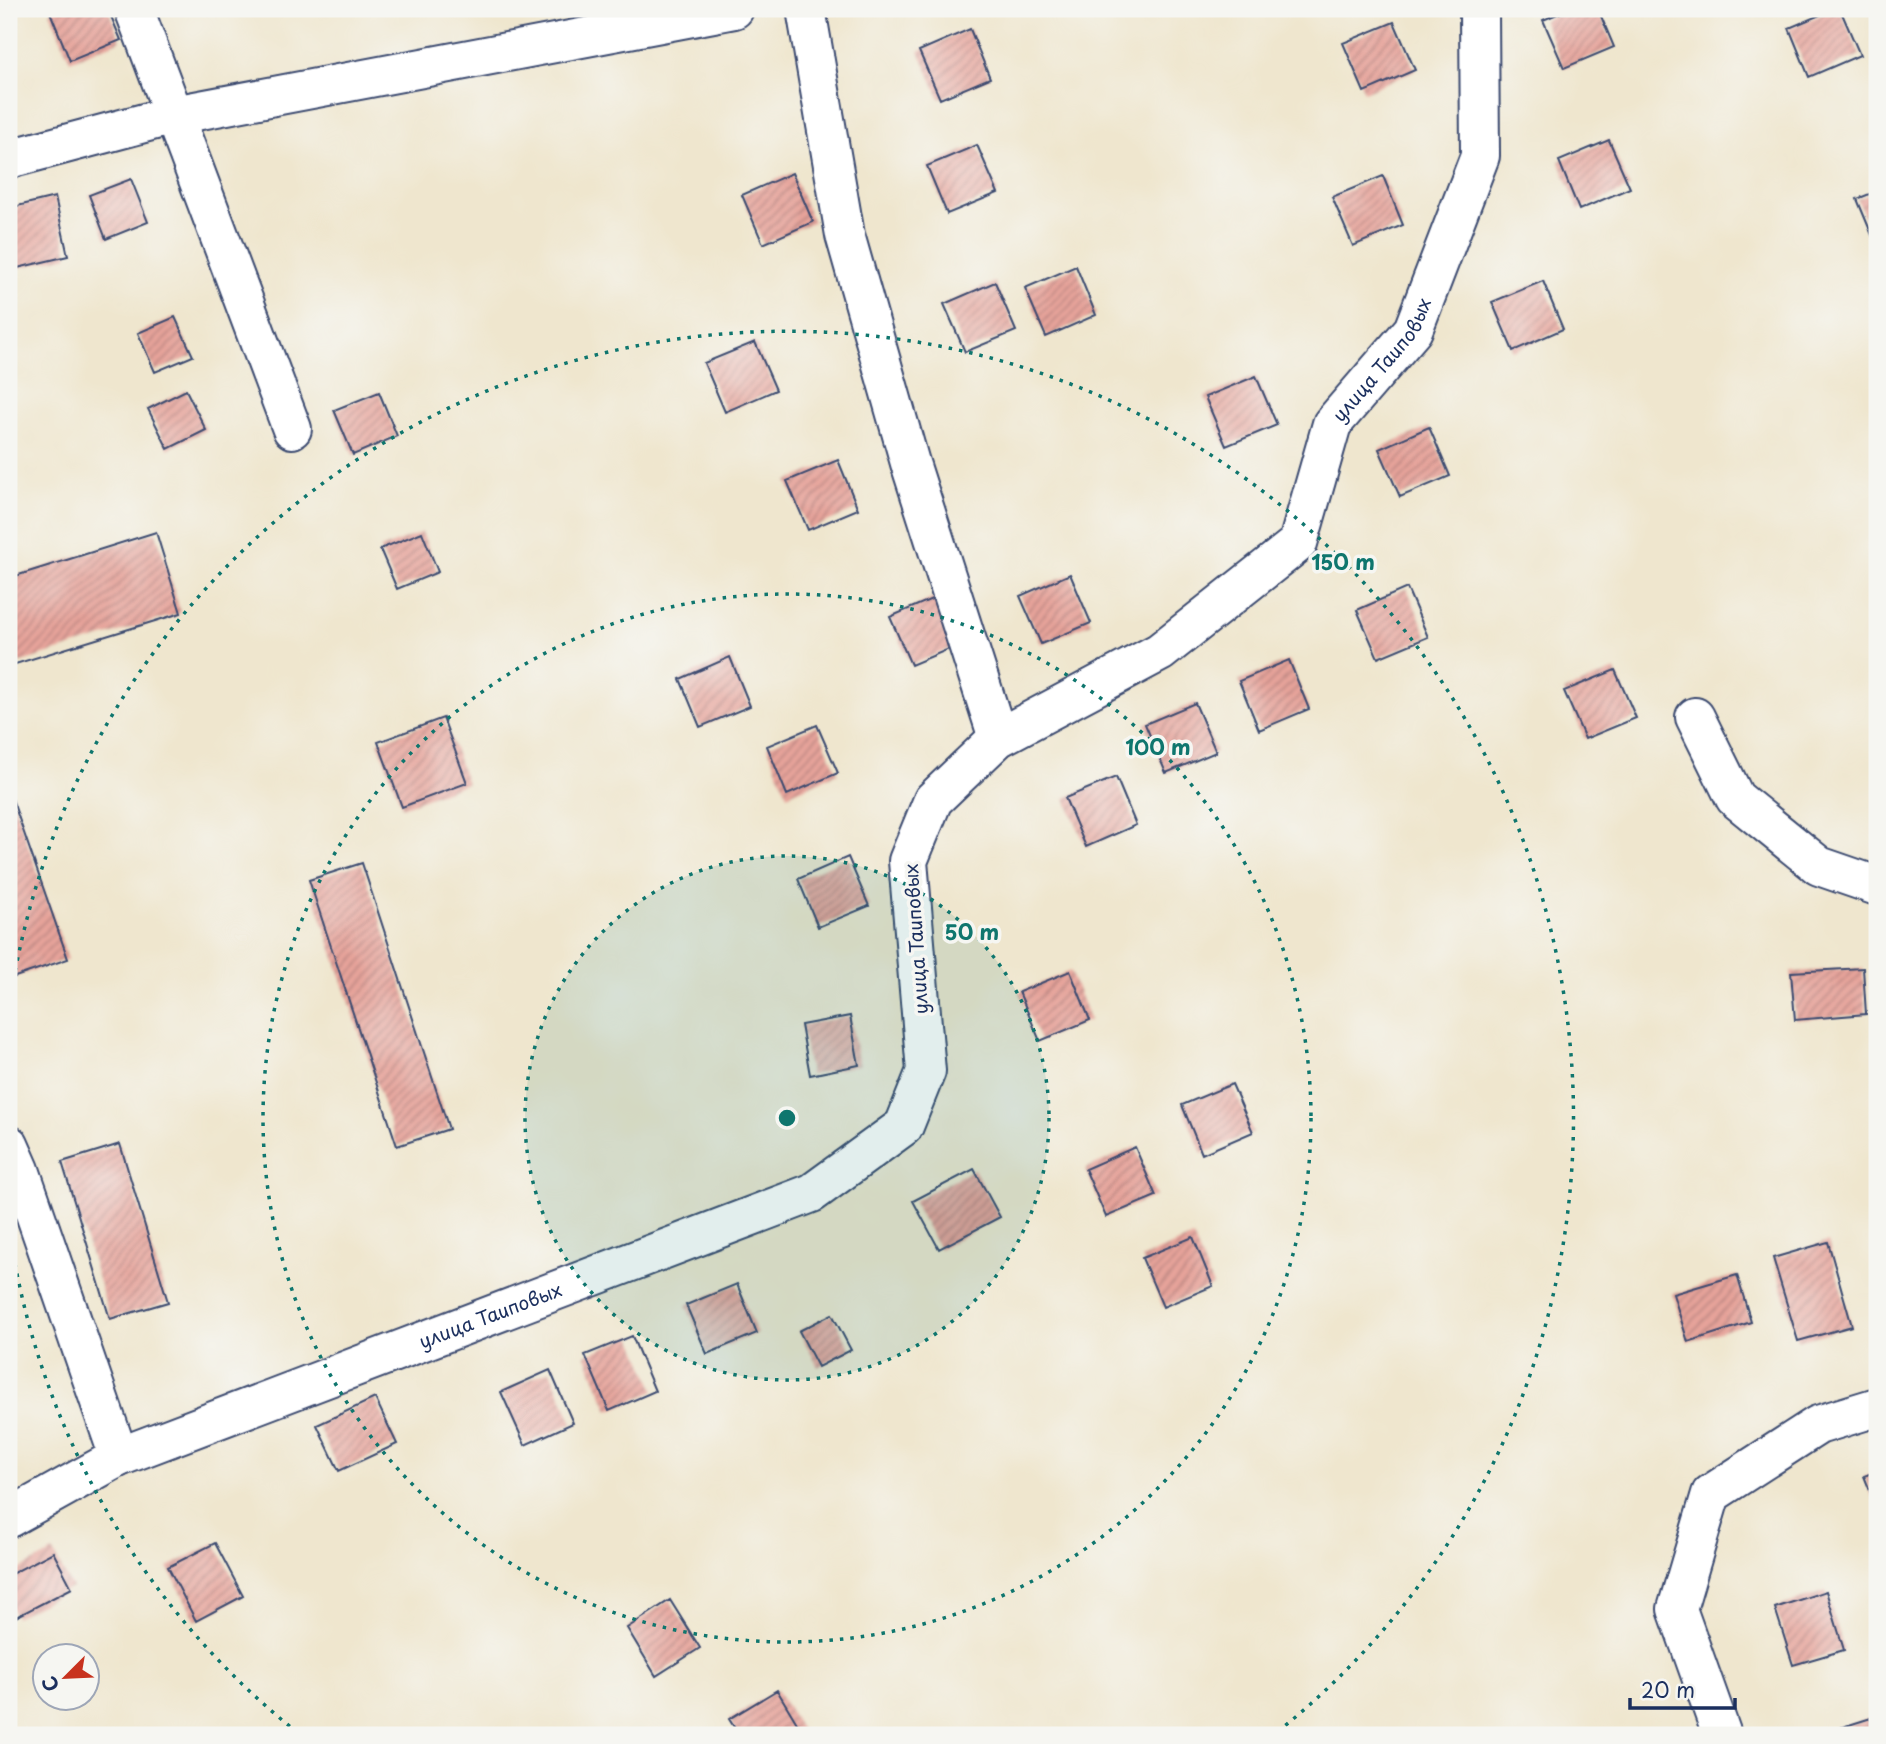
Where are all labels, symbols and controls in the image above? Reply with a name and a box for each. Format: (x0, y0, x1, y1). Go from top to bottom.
street label: улица Таиповых (1325, 293, 1437, 428)
text: 150 m (1311, 545, 1375, 577)
text: 100 m (1125, 730, 1191, 762)
street label: улица Таиповых (896, 863, 934, 1015)
text: 50 m (945, 915, 999, 947)
centre of rings (775, 1106, 799, 1130)
street label: улица Таиповых (414, 1275, 565, 1355)
north arrow (32, 1642, 102, 1712)
scale bar (1630, 1667, 1736, 1711)
text: С (34, 1672, 65, 1697)
text: 20 m (1641, 1673, 1695, 1705)

